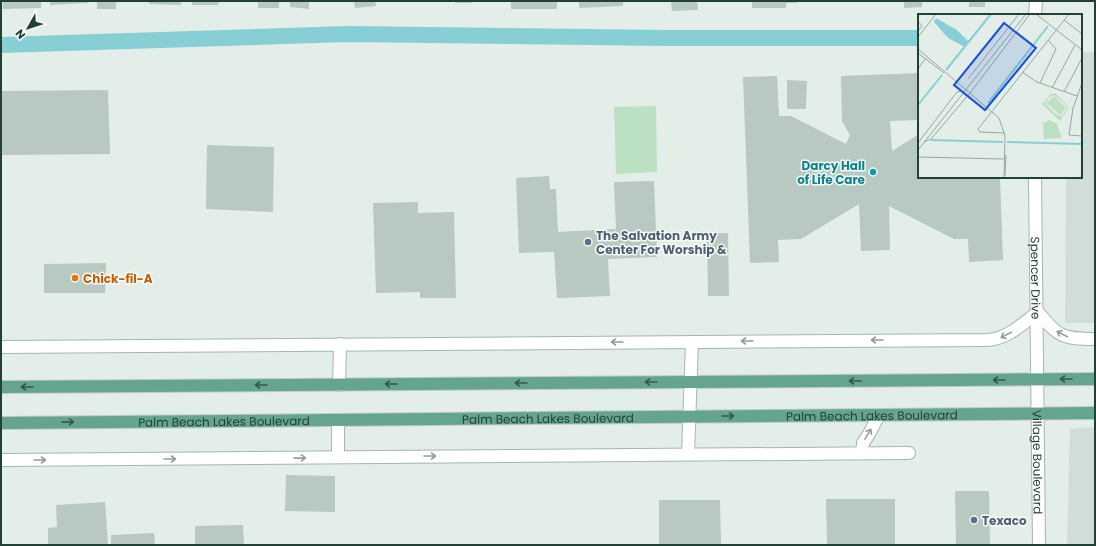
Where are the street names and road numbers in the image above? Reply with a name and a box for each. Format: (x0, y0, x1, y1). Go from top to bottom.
street label: Spencer Drive (1027, 236, 1045, 320)
street label: Palm Beach Lakes Boulevard (786, 406, 958, 424)
street label: Palm Beach Lakes Boulevard (462, 409, 634, 427)
street label: Village Boulevard (1029, 410, 1047, 514)
street label: Palm Beach Lakes Boulevard (138, 412, 310, 430)

